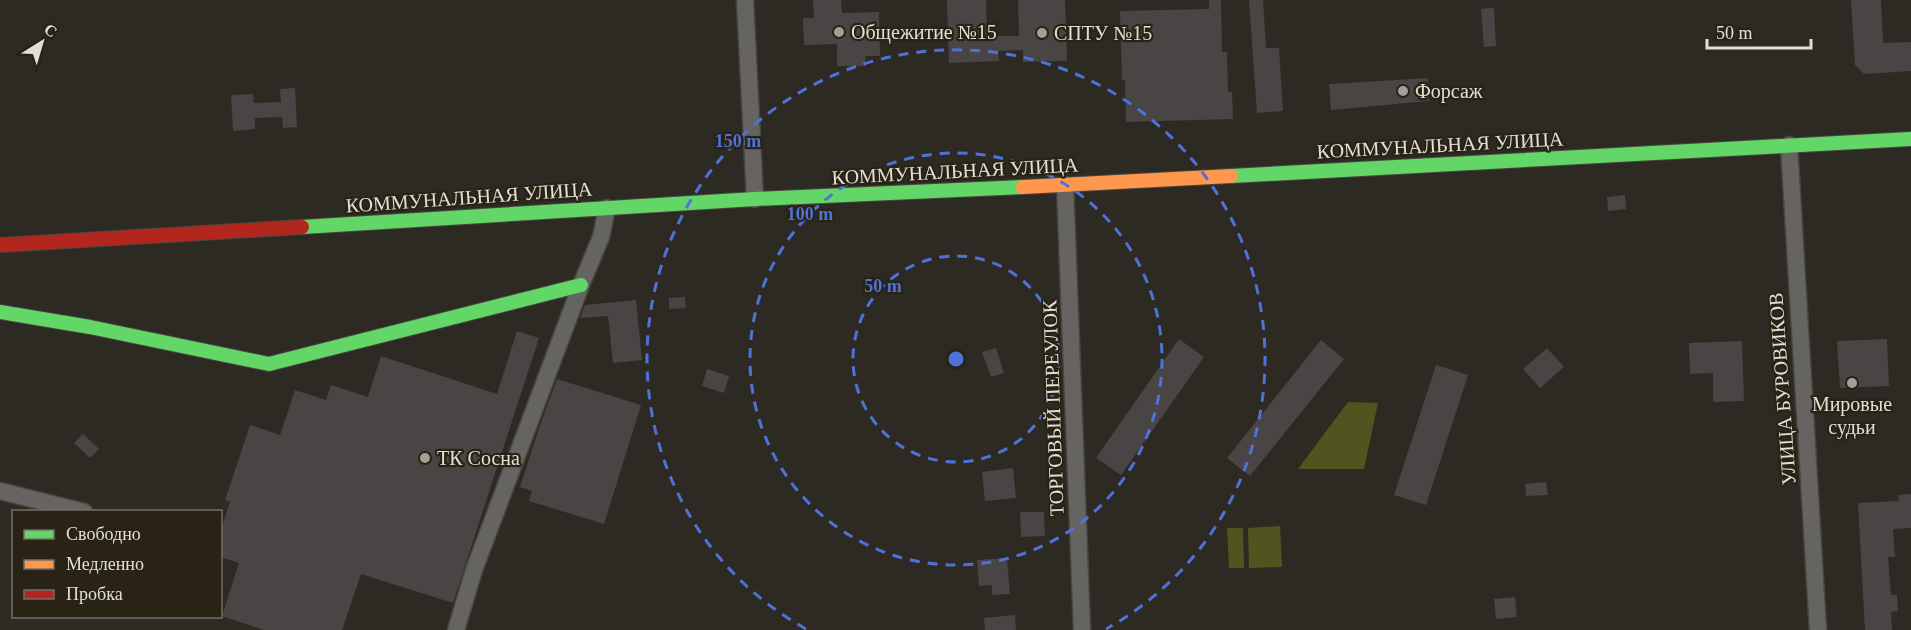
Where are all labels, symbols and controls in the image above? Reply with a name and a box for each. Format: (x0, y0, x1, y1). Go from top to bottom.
north arrow (12, 12, 72, 72)
scale bar (1707, 12, 1810, 50)
text: С (41, 20, 60, 41)
place label: Общежитие №15 (851, 21, 997, 44)
place label: СПТУ №15 (1054, 22, 1152, 44)
text: 50 m (1716, 23, 1753, 43)
marker: Общежитие №15 (832, 25, 846, 39)
marker: СПТУ №15 (1035, 26, 1049, 40)
place label: Форсаж (1415, 80, 1483, 103)
marker: Форсаж (1396, 84, 1410, 98)
street label: КОММУНАЛЬНАЯ УЛИЦА (1316, 128, 1564, 163)
text: 150 m (715, 131, 761, 151)
street label: КОММУНАЛЬНАЯ УЛИЦА (831, 154, 1079, 189)
street label: КОММУНАЛЬНАЯ УЛИЦА (345, 177, 594, 218)
text: 100 m (787, 204, 833, 224)
text: 50 m (864, 276, 902, 296)
street label: УЛИЦА БУРОВИКОВ (1764, 292, 1801, 486)
street label: ТОРГОВЫЙ ПЕРЕУЛОК (1038, 299, 1068, 517)
centre of rings (946, 349, 966, 369)
marker: Мировые судьи (1845, 376, 1859, 390)
place label: Мировые судьи (1812, 393, 1892, 439)
place label: ТК Сосна (437, 447, 520, 469)
marker: ТК Сосна (418, 451, 432, 465)
legend (12, 510, 222, 618)
text: Свободно (66, 524, 141, 544)
text: Медленно (66, 554, 144, 574)
text: Пробка (66, 584, 123, 604)

